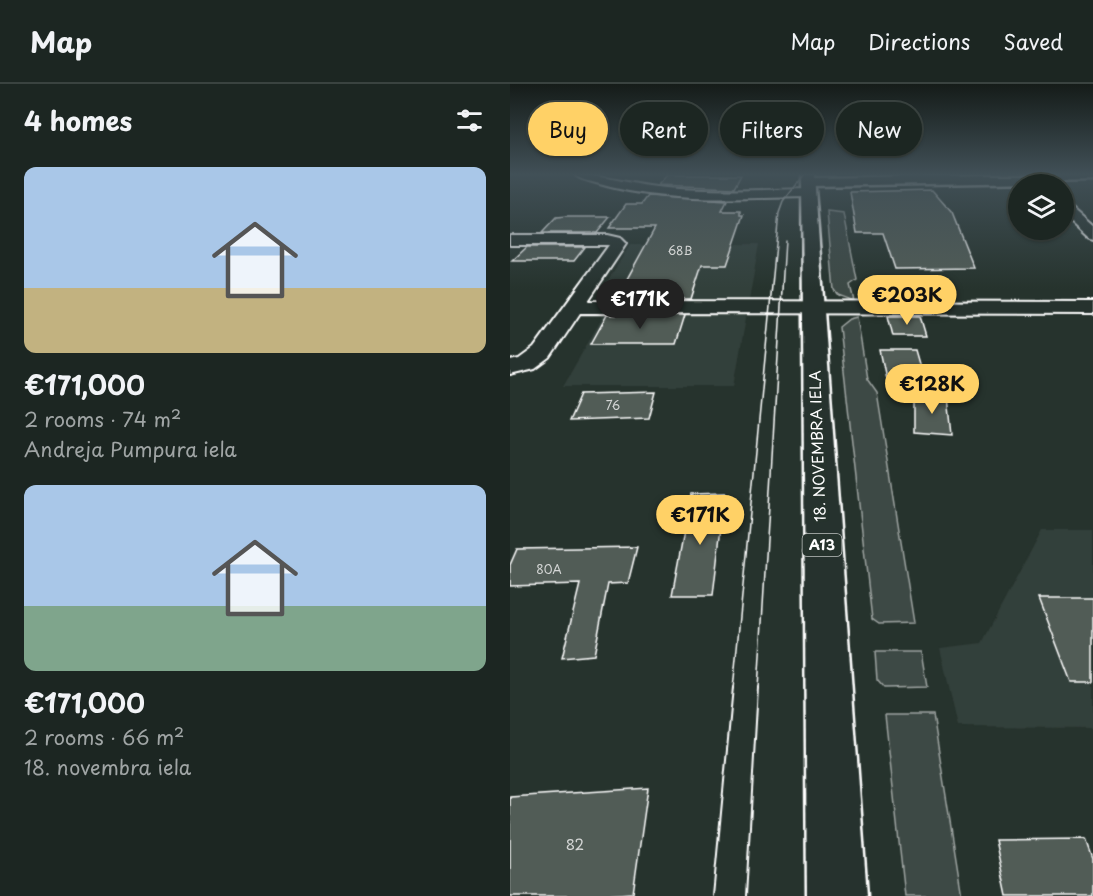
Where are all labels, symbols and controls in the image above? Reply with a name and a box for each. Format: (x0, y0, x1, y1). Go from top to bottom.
text: Map (30, 20, 92, 63)
text: Map (790, 25, 835, 57)
text: Directions (868, 25, 970, 57)
text: Saved (1003, 25, 1063, 57)
text: 4 homes (24, 101, 132, 140)
chip: Buy (528, 102, 608, 156)
chip: Rent (620, 102, 708, 156)
chip: Filters (720, 102, 824, 156)
chip: New (836, 102, 922, 156)
icon: filters (453, 104, 486, 137)
map controls (1008, 174, 1074, 240)
button: layers (1008, 174, 1074, 240)
icon: home (201, 206, 309, 314)
house number: 68B (668, 241, 692, 259)
pin: €203K (865, 275, 949, 326)
pin: €171K (598, 279, 682, 330)
text: €203K (872, 279, 942, 309)
text: €171K (610, 283, 670, 313)
pin: €128K (890, 364, 974, 415)
text: €171,000 (24, 365, 145, 404)
text: €128K (899, 368, 965, 398)
street label: 18. NOVEMBRA IELA (802, 370, 831, 522)
house number: 76 (606, 396, 620, 414)
text: 2 rooms · 74 m² (24, 404, 181, 434)
text: Andreja Pumpura iela (24, 434, 237, 464)
pin: €171K (658, 495, 742, 546)
text: €171K (670, 499, 730, 529)
icon: home (201, 524, 309, 632)
road number: A13 (802, 534, 842, 556)
house number: 80A (536, 560, 562, 578)
text: €171,000 (24, 683, 145, 722)
text: 2 rooms · 66 m² (24, 722, 184, 752)
text: 18. novembra iela (24, 752, 191, 782)
house number: 82 (566, 832, 584, 855)

